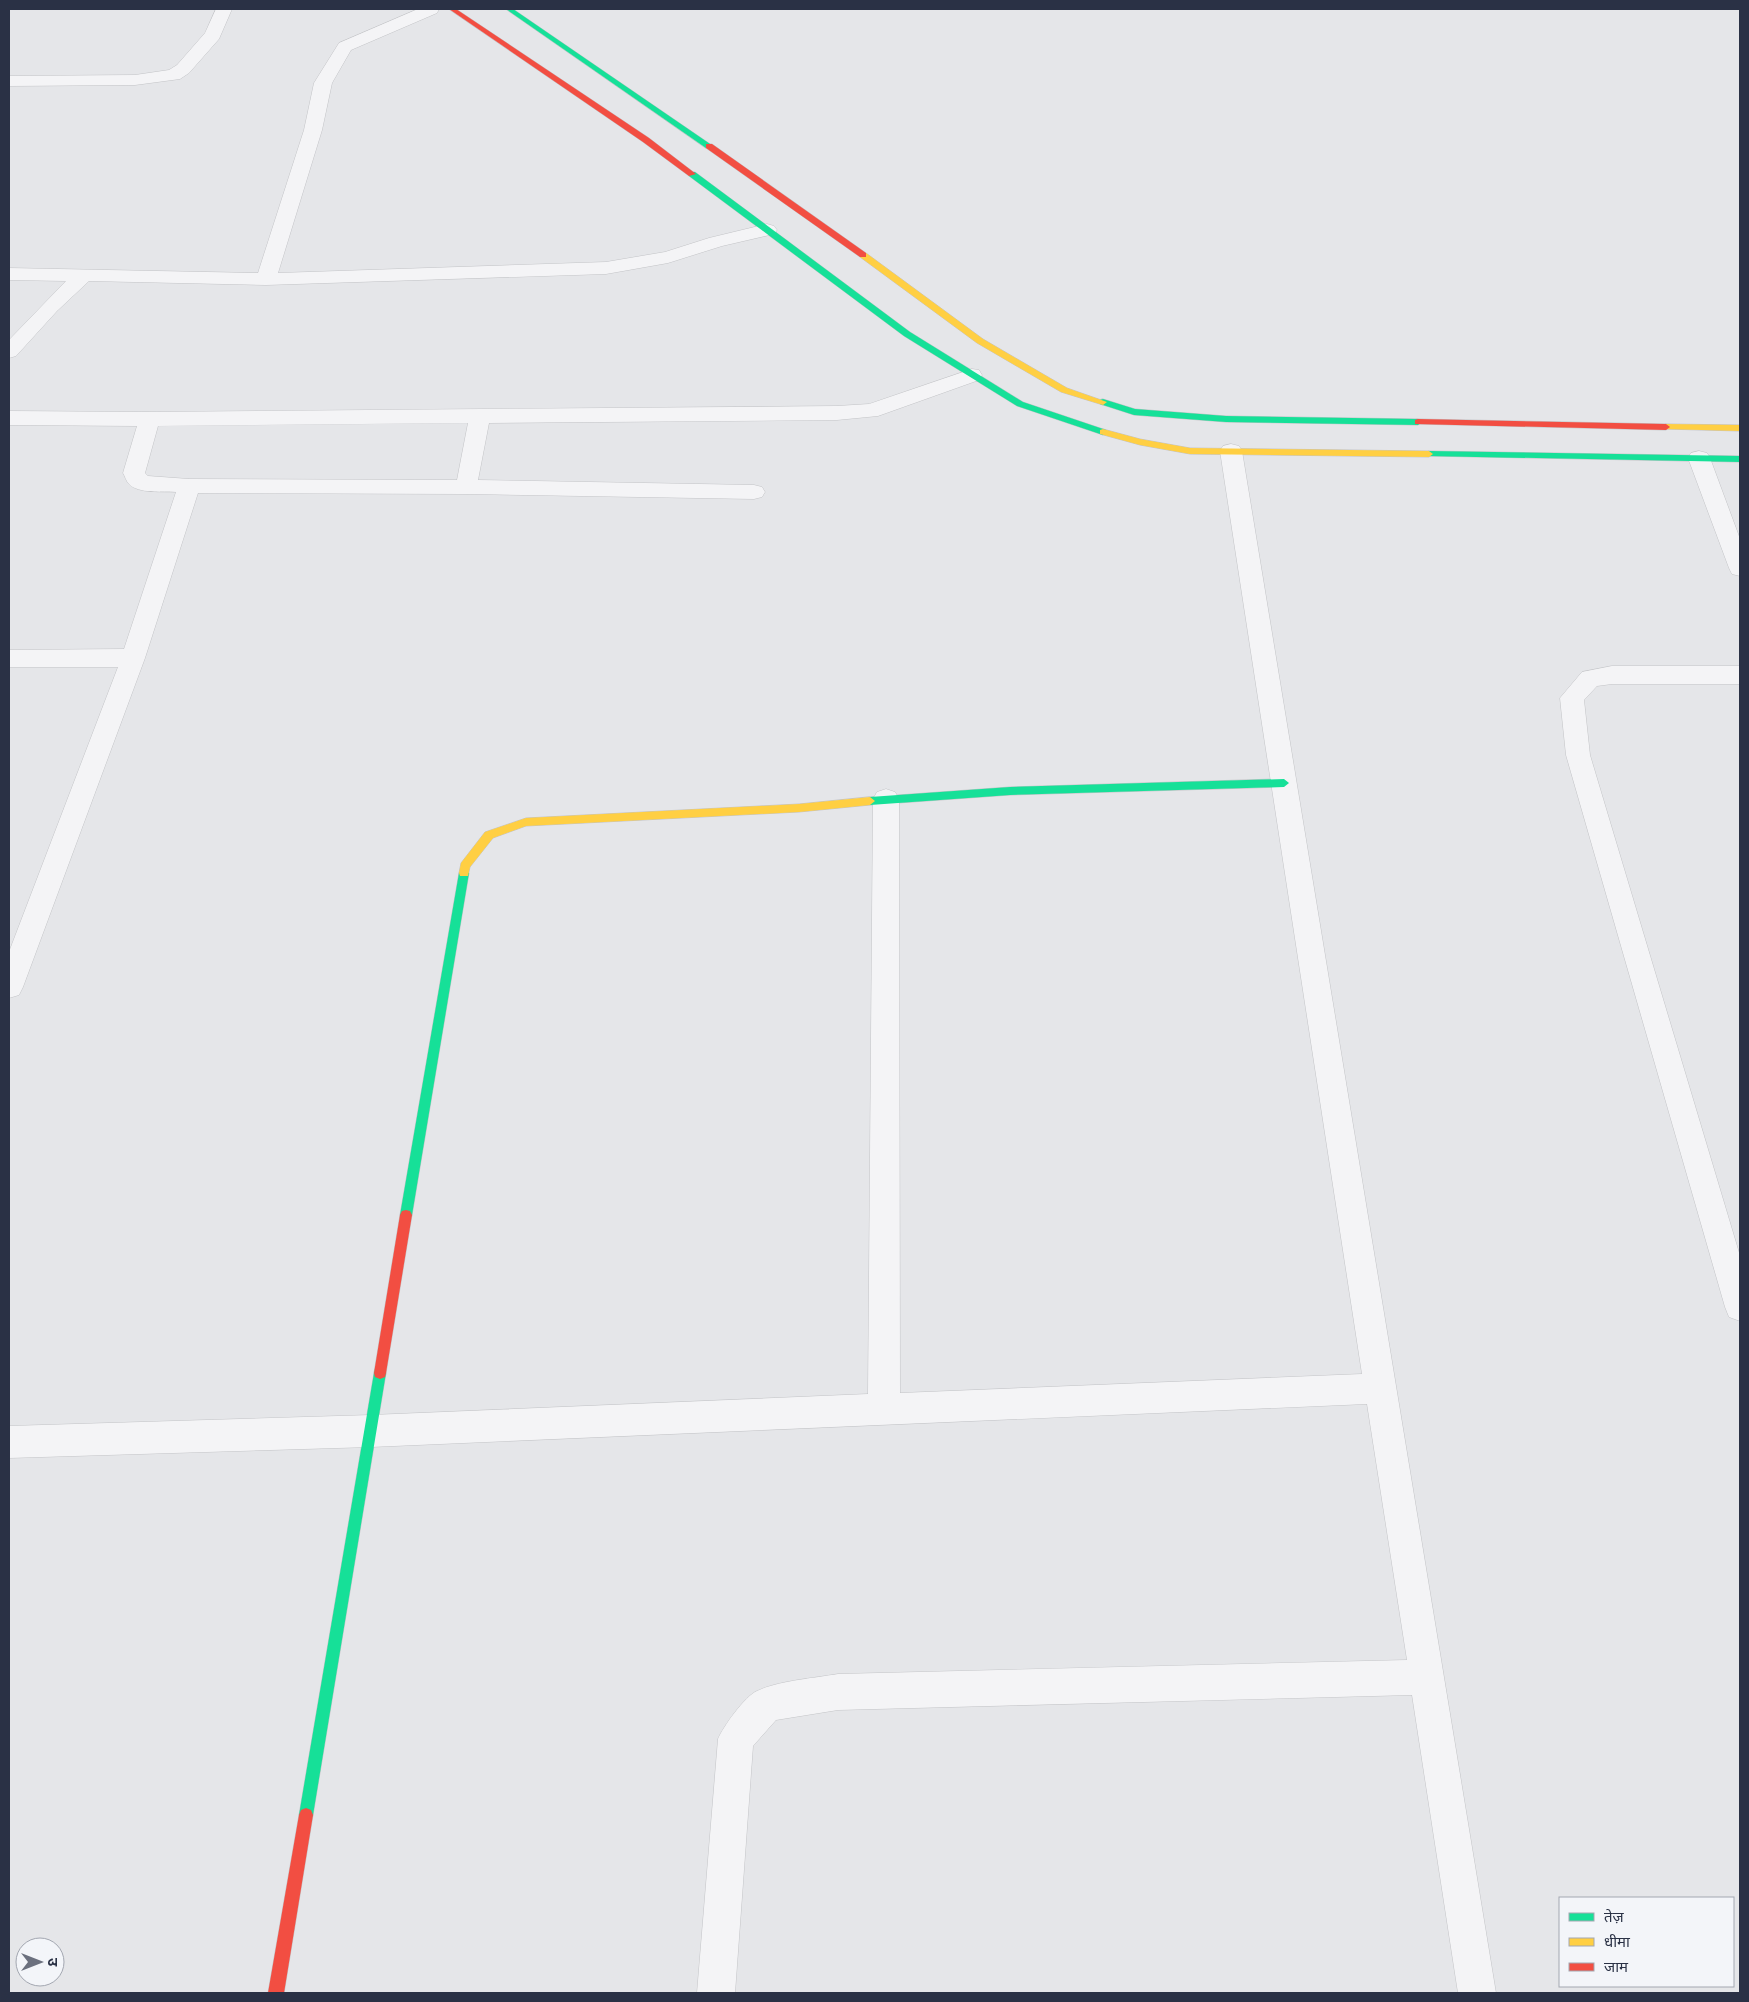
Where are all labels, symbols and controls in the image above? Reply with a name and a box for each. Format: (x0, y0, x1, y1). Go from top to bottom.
legend (1559, 1897, 1734, 1987)
text: तेज़ (1604, 1908, 1625, 1925)
text: धीमा (1604, 1933, 1631, 1950)
north arrow (15, 1937, 65, 1987)
text: उ (45, 1958, 61, 1967)
text: जाम (1604, 1958, 1629, 1975)

